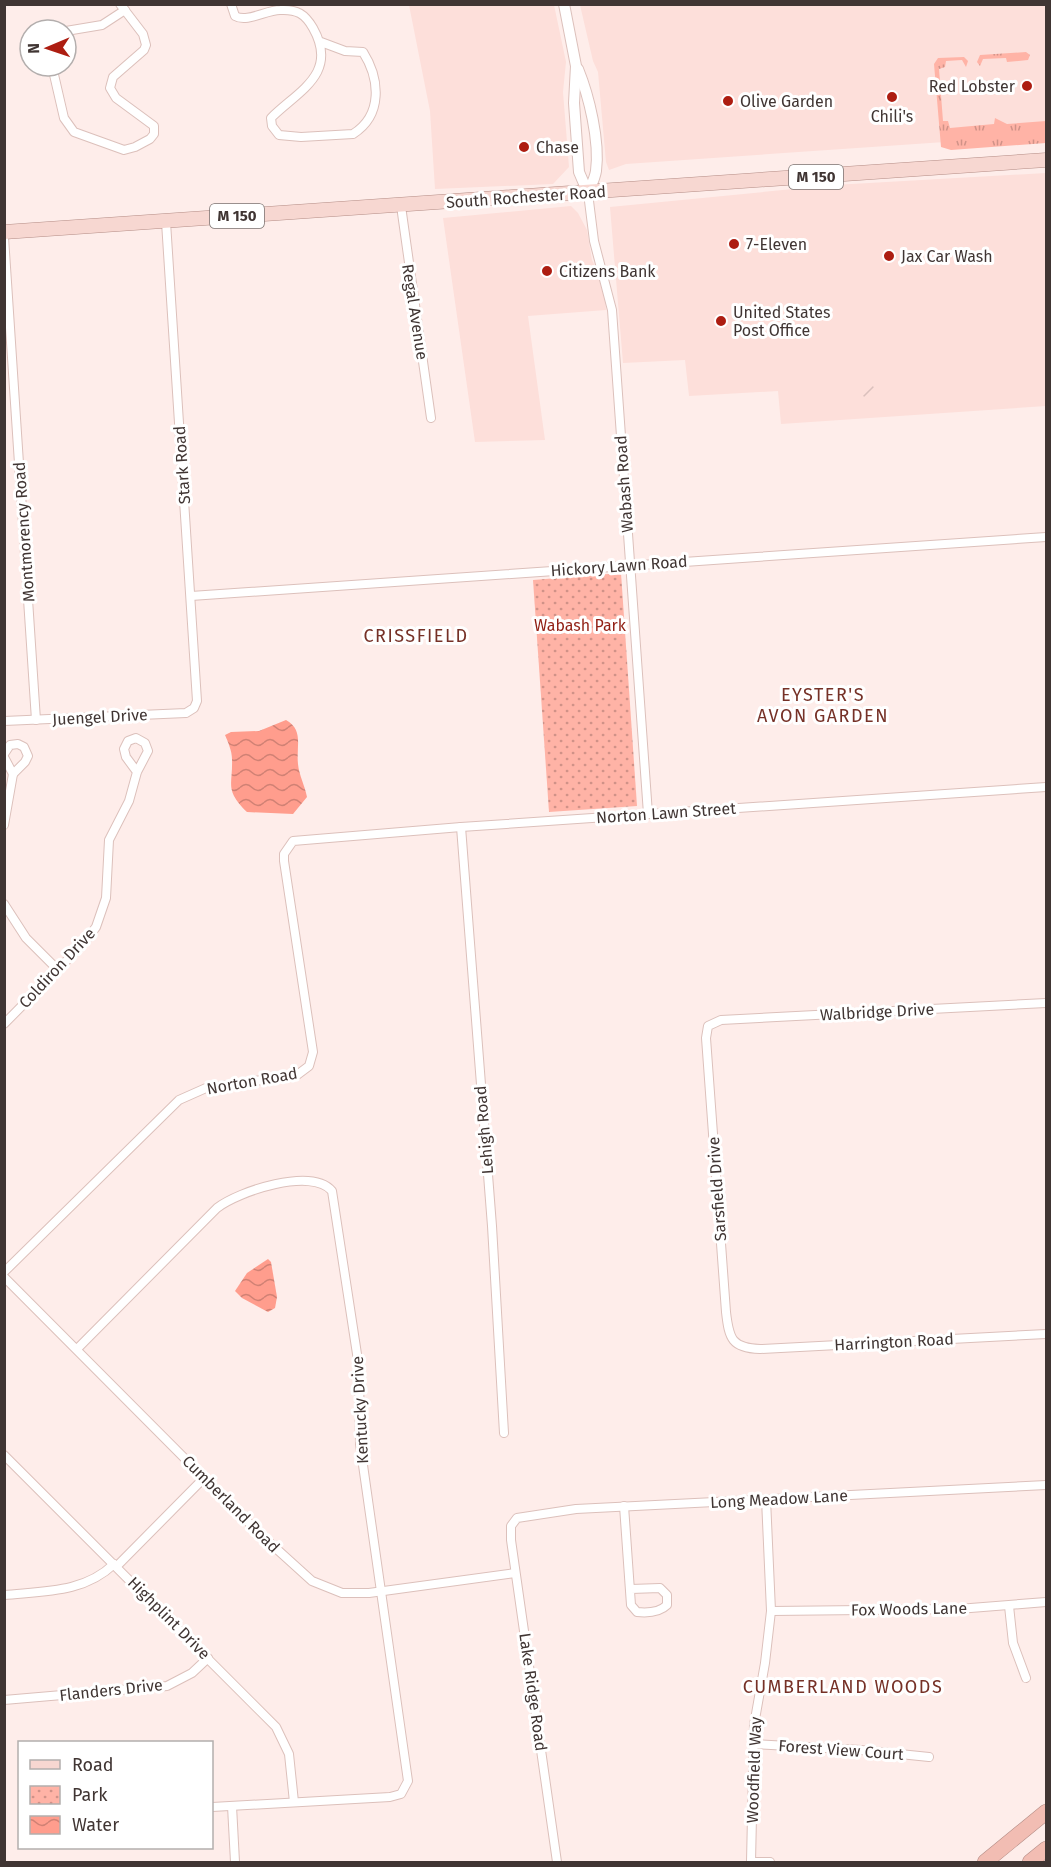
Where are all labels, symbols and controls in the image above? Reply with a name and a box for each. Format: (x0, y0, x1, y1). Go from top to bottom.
north arrow (18, 18, 78, 78)
text: N (24, 43, 43, 54)
place label: Red Lobster (929, 77, 1016, 96)
marker: Red Lobster (1020, 79, 1034, 93)
marker: Chili's (885, 90, 899, 104)
place label: Olive Garden (740, 92, 833, 111)
marker: Olive Garden (721, 94, 735, 108)
place label: Chili's (871, 107, 913, 126)
place label: Chase (536, 138, 579, 157)
marker: Chase (517, 140, 531, 154)
road number: M 150 (789, 165, 843, 189)
street label: South Rochester Road (445, 182, 607, 212)
road number: M 150 (210, 204, 264, 228)
place label: 7-Eleven (746, 235, 807, 254)
marker: 7-Eleven (727, 237, 741, 251)
place label: Jax Car Wash (901, 247, 993, 266)
marker: Jax Car Wash (882, 249, 896, 263)
place label: Citizens Bank (559, 262, 656, 281)
street label: Regal Avenue (398, 263, 432, 361)
marker: Citizens Bank (540, 264, 554, 278)
place label: United States Post Office (733, 303, 830, 340)
marker: United States Post Office (714, 314, 728, 328)
street label: Stark Road (170, 425, 194, 505)
street label: Wabash Road (611, 435, 637, 533)
street label: Montmorency Road (10, 461, 38, 603)
street label: Hickory Lawn Road (550, 552, 688, 580)
park label: Wabash Park (534, 616, 627, 635)
district label: CRISSFIELD (363, 625, 469, 647)
district label: EYSTER'S AVON GARDEN (757, 684, 889, 727)
street label: Juengel Drive (52, 705, 148, 729)
street label: Norton Lawn Street (596, 799, 737, 827)
street label: Coldiron Drive (15, 924, 99, 1012)
street label: Walbridge Drive (819, 1000, 935, 1024)
street label: Norton Road (205, 1064, 299, 1098)
street label: Lehigh Road (471, 1085, 497, 1175)
street label: Sarsfield Drive (704, 1136, 730, 1242)
street label: Harrington Road (834, 1329, 954, 1355)
street label: Kentucky Drive (348, 1356, 372, 1464)
street label: Cumberland Road (178, 1451, 284, 1557)
street label: Long Meadow Lane (710, 1486, 848, 1512)
street label: Highplint Drive (124, 1573, 214, 1663)
street label: Fox Woods Lane (851, 1598, 967, 1620)
street label: Lake Ridge Road (515, 1632, 551, 1752)
street label: Flanders Drive (58, 1675, 164, 1705)
district label: CUMBERLAND WOODS (743, 1676, 943, 1698)
street label: Woodfield Way (743, 1716, 765, 1824)
street label: Forest View Court (778, 1736, 905, 1764)
legend (18, 1741, 213, 1849)
text: Road (72, 1754, 114, 1776)
text: Park (72, 1784, 108, 1806)
text: Water (72, 1814, 119, 1836)

